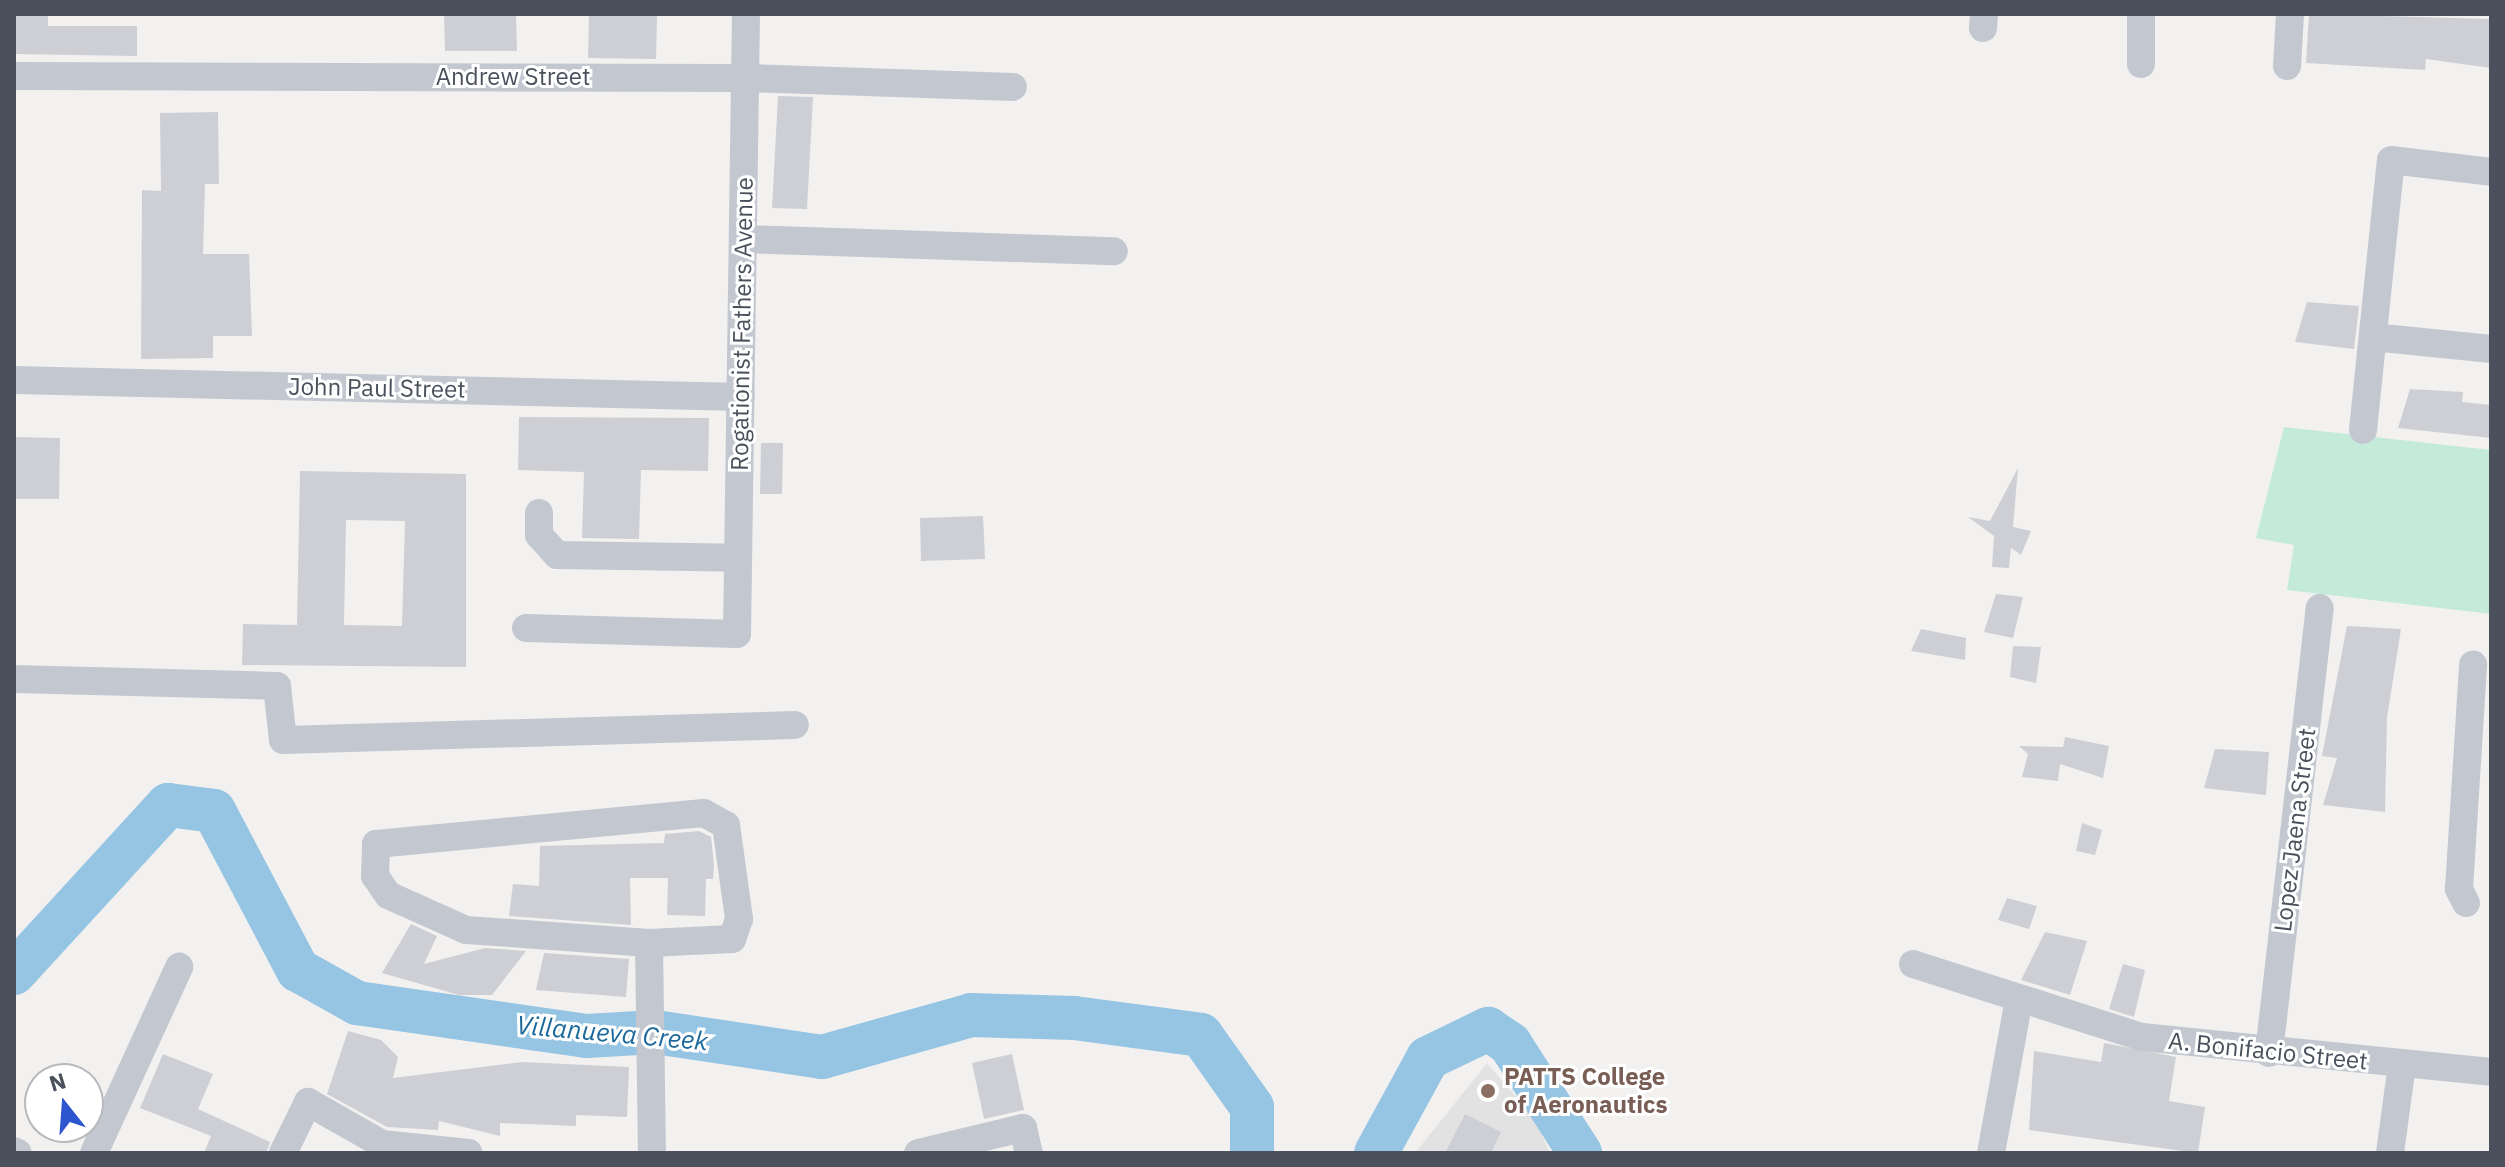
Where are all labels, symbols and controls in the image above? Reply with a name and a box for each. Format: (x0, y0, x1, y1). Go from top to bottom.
street label: Andrew Street (436, 63, 590, 91)
street label: Rogationist Fathers Avenue (725, 177, 759, 471)
street label: John Paul Street (288, 372, 466, 404)
street label: Lopez Jaena Street (2268, 726, 2322, 934)
water label: Villanueva Creek (515, 1009, 709, 1057)
street label: A. Bonifacio Street (2167, 1026, 2369, 1076)
north arrow (24, 1063, 104, 1143)
place label: PATTS College of Aeronautics (1504, 1063, 1668, 1119)
text: N (46, 1065, 69, 1098)
marker: PATTS College of Aeronautics (1479, 1082, 1497, 1100)

